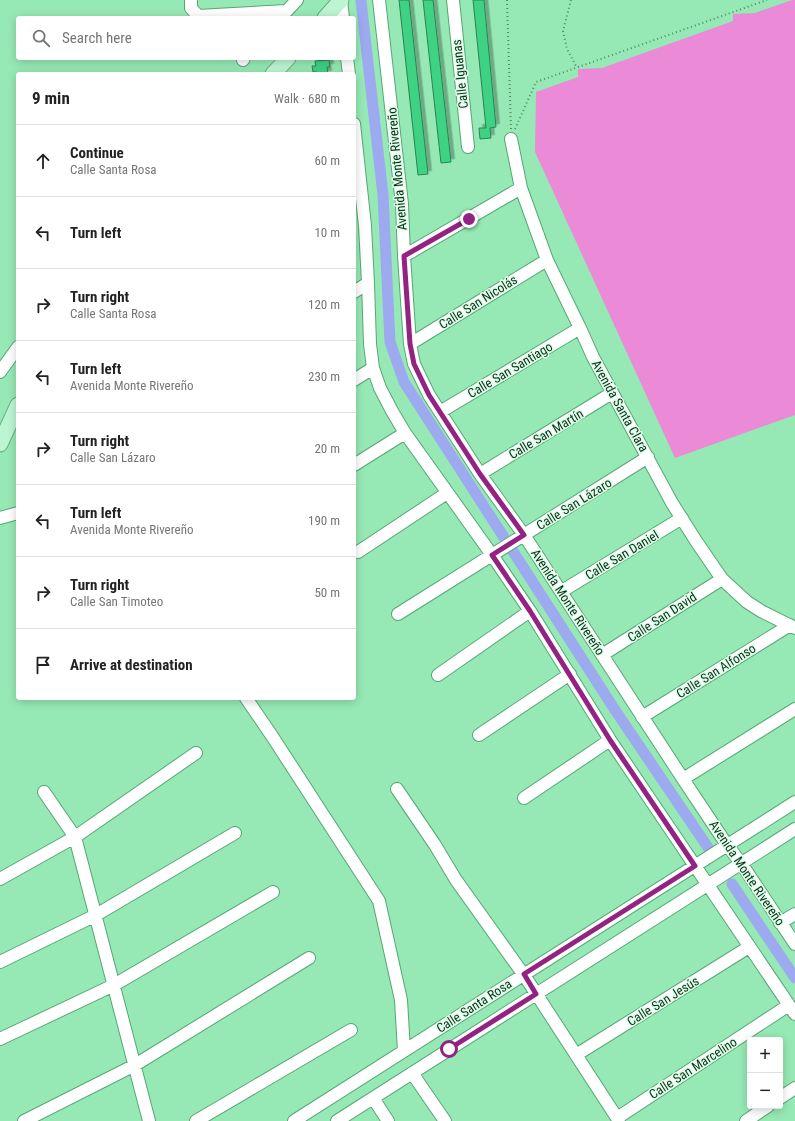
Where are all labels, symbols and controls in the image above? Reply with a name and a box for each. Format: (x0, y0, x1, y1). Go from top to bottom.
search box (16, 16, 356, 60)
icon: search (30, 27, 52, 49)
text: Search here (62, 29, 132, 47)
street label: Calle Iguanas (449, 39, 471, 109)
text: 9 min (32, 88, 70, 108)
text: Walk · 680 m (274, 91, 340, 106)
street label: Avenida Monte Rivereño (384, 107, 410, 231)
text: Continue (70, 144, 124, 162)
icon: ahead (32, 150, 54, 172)
text: 60 m (314, 153, 340, 168)
text: Calle Santa Rosa (70, 162, 157, 177)
route end (460, 210, 478, 228)
icon: left (32, 222, 54, 244)
text: Turn left (70, 224, 121, 242)
text: 10 m (314, 225, 340, 240)
street label: Calle San Nicolás (436, 272, 520, 332)
text: Turn right (70, 288, 129, 306)
icon: right (32, 294, 54, 316)
text: 120 m (308, 297, 340, 312)
text: Calle Santa Rosa (70, 306, 157, 321)
street label: Calle San Santiago (465, 339, 555, 401)
street label: Avenida Santa Clara (589, 358, 651, 454)
text: Turn left (70, 360, 121, 378)
icon: left (32, 366, 54, 388)
text: 230 m (308, 369, 340, 384)
text: Avenida Monte Rivereño (70, 378, 193, 393)
street label: Calle San Martín (506, 406, 586, 462)
text: Turn right (70, 432, 129, 450)
icon: right (32, 438, 54, 460)
text: 20 m (314, 441, 340, 456)
text: Calle San Lázaro (70, 450, 156, 465)
street label: Calle San Lázaro (534, 475, 614, 533)
text: Turn left (70, 504, 121, 522)
icon: left (32, 510, 54, 532)
text: 190 m (308, 513, 340, 528)
text: Avenida Monte Rivereño (70, 522, 193, 537)
street label: Calle San Daniel (583, 527, 661, 583)
street label: Avenida Monte Rivereño (528, 546, 608, 658)
text: Turn right (70, 576, 129, 594)
icon: right (32, 582, 54, 604)
text: 50 m (314, 585, 340, 600)
street label: Calle San David (625, 589, 699, 645)
text: Calle San Timoteo (70, 594, 163, 609)
street label: Calle San Alfonso (674, 641, 758, 701)
icon: arrive (32, 654, 54, 676)
text: Arrive at destination (70, 656, 193, 674)
street label: Avenida Monte Rivereño (706, 818, 788, 928)
street label: Calle San Jesús (625, 973, 702, 1029)
street label: Calle Santa Rosa (434, 976, 514, 1036)
street label: Calle San Marcelino (646, 1034, 740, 1102)
map controls (747, 1037, 783, 1109)
button: + (747, 1037, 783, 1073)
route start (440, 1040, 458, 1058)
button: − (747, 1073, 783, 1109)

